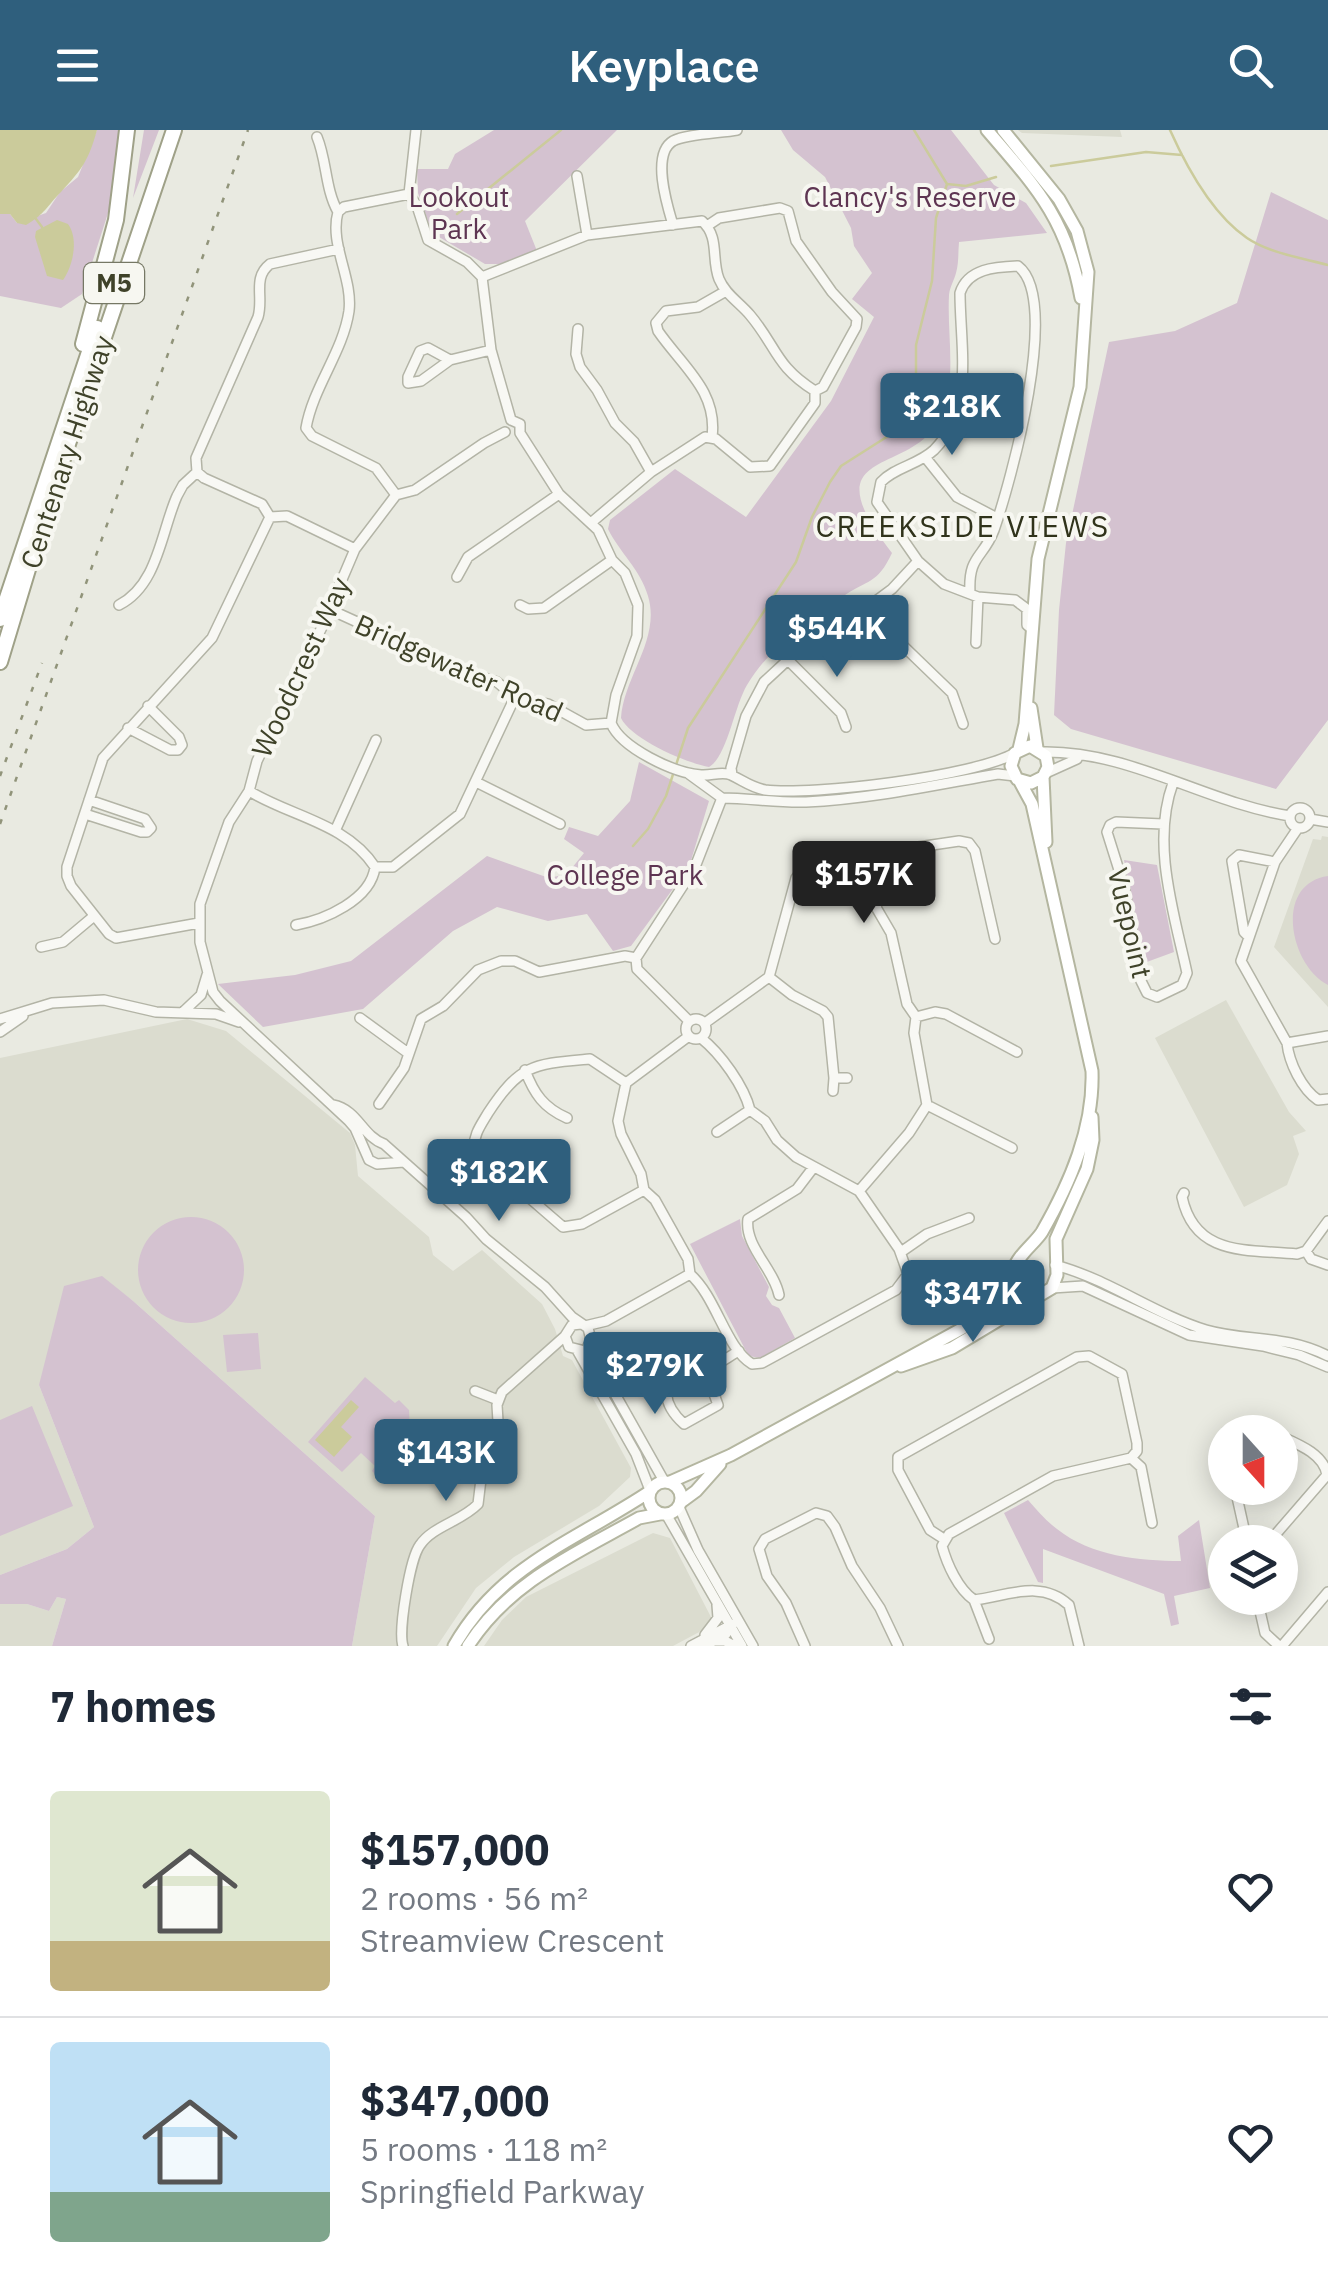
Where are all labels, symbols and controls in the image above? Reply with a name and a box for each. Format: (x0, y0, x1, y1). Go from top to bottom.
text: Keyplace (568, 36, 760, 94)
icon: menu (50, 38, 105, 93)
icon: search (1223, 38, 1278, 93)
park label: Lookout Park (409, 178, 509, 247)
park label: Clancy's Reserve (804, 178, 1016, 215)
road number: M5 (84, 263, 144, 303)
street label: Centenary Highway (11, 330, 122, 573)
pin: $218K (882, 373, 1022, 458)
text: $218K (902, 384, 1002, 426)
district label: CREEKSIDE VIEWS (815, 506, 1111, 545)
street label: Woodcrest Way (243, 571, 359, 763)
pin: $544K (767, 595, 907, 680)
street label: Bridgewater Road (349, 605, 569, 730)
text: $544K (787, 606, 887, 648)
pin: $157K (794, 841, 934, 926)
text: $157K (814, 852, 914, 894)
park label: College Park (547, 856, 704, 893)
street label: Vuepoint (1100, 864, 1161, 982)
pin: $182K (429, 1139, 569, 1224)
text: $182K (449, 1150, 549, 1192)
pin: $347K (903, 1260, 1043, 1345)
text: $347K (923, 1271, 1023, 1313)
pin: $279K (585, 1332, 725, 1417)
text: $279K (605, 1343, 705, 1385)
north arrow (1208, 1415, 1298, 1505)
map controls (1208, 1415, 1298, 1615)
pin: $143K (376, 1419, 516, 1504)
text: $143K (396, 1430, 496, 1472)
button: layers (1208, 1525, 1298, 1615)
text: 7 homes (50, 1679, 216, 1734)
icon: filters (1223, 1679, 1278, 1734)
text: $157,000 (360, 1822, 549, 1877)
icon: home (130, 1831, 250, 1951)
icon: heart (1223, 1864, 1278, 1919)
text: 2 rooms · 56 m² (360, 1877, 588, 1919)
text: Streamview Crescent (360, 1919, 665, 1961)
text: $347,000 (360, 2073, 549, 2128)
icon: home (130, 2082, 250, 2202)
icon: heart (1223, 2115, 1278, 2170)
text: 5 rooms · 118 m² (360, 2128, 607, 2170)
text: Springfield Parkway (360, 2170, 644, 2212)

